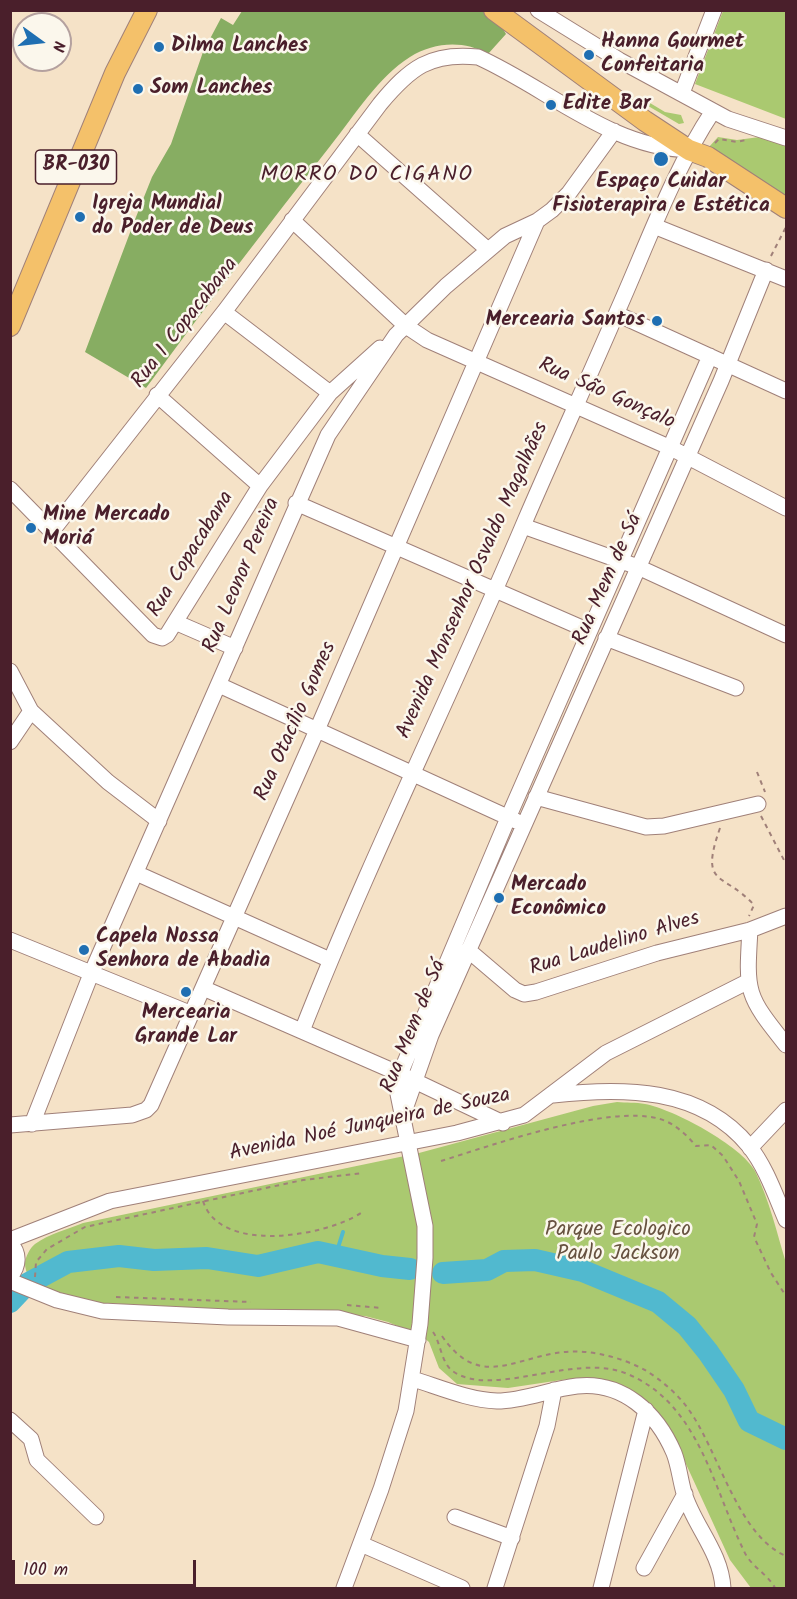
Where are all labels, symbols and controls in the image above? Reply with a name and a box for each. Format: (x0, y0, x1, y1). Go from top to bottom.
north arrow (12, 12, 72, 72)
place label: Hanna Gourmet Confeitaria (601, 30, 744, 80)
place label: Dilma Lanches (171, 34, 308, 60)
text: N (45, 38, 71, 54)
marker: Dilma Lanches (152, 40, 166, 54)
marker: Hanna Gourmet Confeitaria (582, 48, 596, 62)
place label: Som Lanches (150, 76, 272, 102)
marker: Som Lanches (131, 82, 145, 96)
place label: Edite Bar (563, 92, 651, 118)
marker: Edite Bar (544, 98, 558, 112)
road number: BR-030 (36, 150, 116, 184)
marker: Espaço Cuidar Fisioterapira e Estética (652, 150, 670, 168)
district label: MORRO DO CIGANO (260, 163, 474, 189)
place label: Espaço Cuidar Fisioterapira e Estética (552, 170, 770, 220)
place label: Igreja Mundial do Poder de Deus (92, 192, 253, 242)
marker: Igreja Mundial do Poder de Deus (73, 210, 87, 224)
street label: Rua 1 Copacabana (127, 254, 245, 394)
place label: Mercearia Santos (485, 308, 645, 334)
marker: Mercearia Santos (650, 314, 664, 328)
street label: Rua São Gonçalo (534, 354, 678, 436)
street label: Avenida Monsenhor Osvaldo Magalhães (393, 419, 555, 743)
street label: Rua Copacabana (143, 487, 241, 623)
street label: Rua Leonor Pereira (199, 495, 287, 657)
place label: Mine Mercado Moriá (43, 503, 170, 553)
street label: Rua Mem de Sá (569, 510, 649, 650)
marker: Mine Mercado Moriá (24, 521, 38, 535)
street label: Rua Otacílio Gomes (251, 639, 343, 805)
place label: Mercado Econômico (511, 873, 606, 923)
marker: Mercado Econômico (492, 891, 506, 905)
street label: Rua Laudelino Alves (527, 907, 703, 983)
place label: Capela Nossa Senhora de Abadia (96, 925, 270, 975)
marker: Capela Nossa Senhora de Abadia (77, 943, 91, 957)
street label: Rua Mem de Sá (377, 957, 453, 1097)
marker: Mercearia Grande Lar (179, 985, 193, 999)
place label: Mercearia Grande Lar (135, 1001, 237, 1051)
street label: Avenida Noé Junqueira de Souza (227, 1084, 513, 1168)
park label: Parque Ecologico Paulo Jackson (545, 1218, 691, 1268)
scale bar (15, 1548, 200, 1586)
text: 100 m (23, 1556, 68, 1585)

